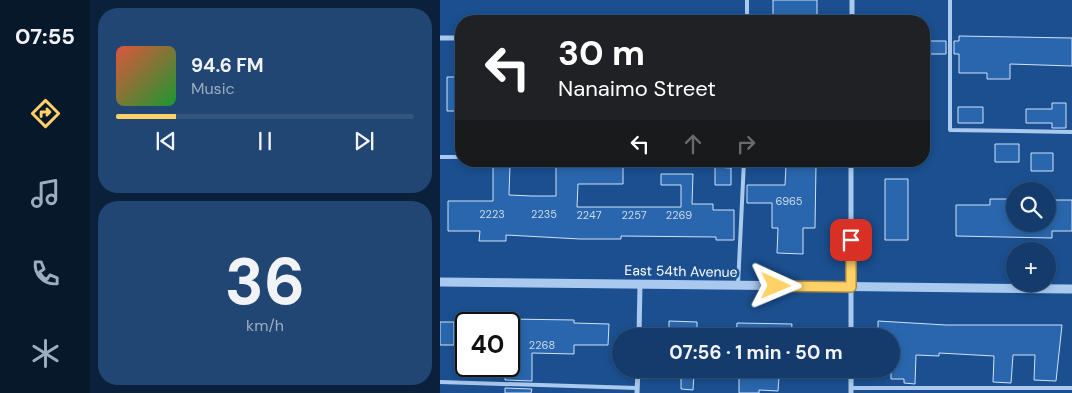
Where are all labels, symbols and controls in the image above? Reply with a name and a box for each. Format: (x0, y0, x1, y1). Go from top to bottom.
text: 07:55 (15, 22, 75, 51)
text: 30 m (558, 30, 645, 76)
icon: left (475, 35, 540, 100)
text: 94.6 FM (191, 53, 264, 78)
text: Nanaimo Street (558, 74, 716, 103)
text: Music (191, 78, 235, 99)
icon: directions (28, 96, 63, 131)
icon: previous (152, 127, 180, 155)
icon: pause (251, 127, 279, 155)
icon: next (350, 127, 378, 155)
icon: left (626, 130, 654, 158)
icon: ahead (679, 130, 707, 158)
icon: right (732, 130, 760, 158)
icon: music (28, 176, 63, 211)
map controls (1006, 182, 1056, 292)
button: search (1006, 182, 1056, 232)
house number: 6965 (776, 194, 803, 208)
house number: 2223 (479, 207, 505, 221)
house number: 2235 (531, 207, 557, 221)
house number: 2247 (576, 208, 602, 222)
house number: 2257 (621, 208, 647, 222)
house number: 2269 (666, 208, 692, 222)
pin (830, 219, 872, 261)
icon: arrive (837, 226, 865, 254)
text: 36 (225, 240, 305, 324)
button: + (1006, 242, 1056, 292)
icon: phone (28, 256, 63, 291)
position arrow (749, 259, 801, 311)
street label: East 54th Avenue (624, 261, 738, 281)
speed limit sign: 40 (455, 312, 520, 377)
text: km/h (246, 315, 284, 336)
icon: climate (28, 336, 63, 371)
house number: 2268 (529, 338, 555, 352)
text: 07:56 · 1 min · 50 m (669, 340, 843, 365)

